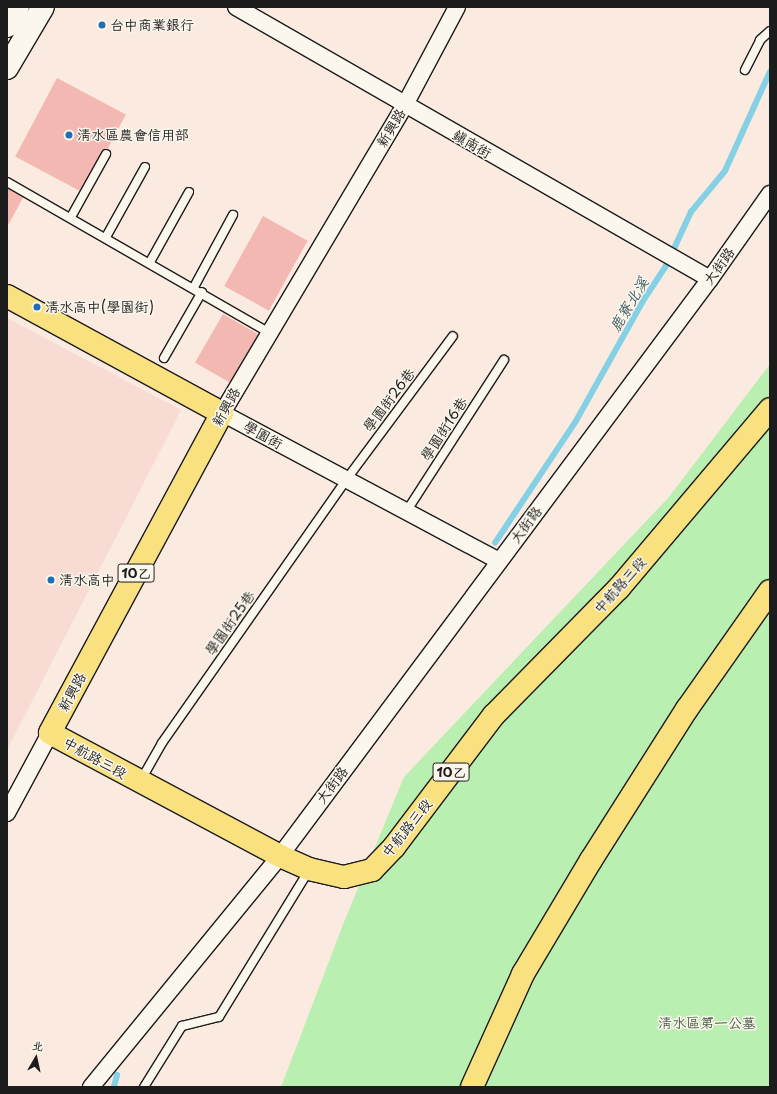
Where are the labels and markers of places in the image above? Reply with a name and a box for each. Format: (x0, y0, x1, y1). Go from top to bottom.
place label: 台中商業銀行 (110, 17, 194, 33)
marker: 台中商業銀行 (97, 20, 107, 30)
place label: 清水區農會信用部 (77, 127, 189, 143)
marker: 清水區農會信用部 (64, 130, 74, 140)
place label: 清水高中(學園街) (45, 299, 154, 315)
marker: 清水高中(學園街) (32, 302, 42, 312)
place label: 清水高中 (59, 572, 115, 588)
marker: 清水高中 (46, 575, 56, 585)

